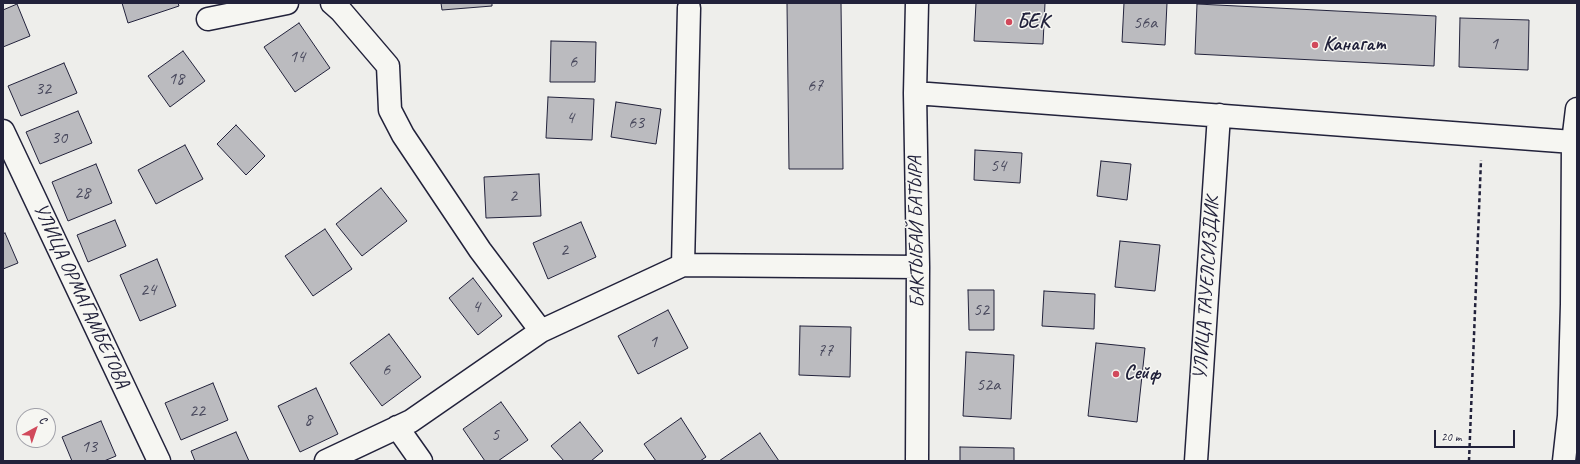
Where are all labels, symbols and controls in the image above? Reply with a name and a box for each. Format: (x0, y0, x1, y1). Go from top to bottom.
place label: БЕК (1017, 10, 1050, 34)
house number: 56а (1133, 12, 1157, 34)
marker: БЕК (1004, 17, 1014, 27)
place label: Канагат (1323, 33, 1386, 57)
house number: 1 (1490, 33, 1498, 55)
marker: Канагат (1310, 40, 1320, 50)
house number: 14 (289, 46, 305, 68)
house number: 6 (569, 51, 577, 73)
house number: 18 (168, 68, 184, 90)
house number: 67 (807, 75, 823, 97)
house number: 32 (35, 78, 51, 100)
house number: 4 (566, 107, 574, 129)
house number: 63 (628, 112, 644, 134)
house number: 30 (51, 127, 67, 149)
house number: 54 (990, 155, 1006, 177)
street label: БАКТЫБАЙ БАТЫРА (904, 156, 930, 308)
house number: 28 (74, 182, 90, 204)
house number: 2 (509, 185, 517, 207)
street label: УЛИЦА ТАУЕЛСИЗДИК (1189, 196, 1225, 380)
street label: УЛИЦА ОРМАГАМБЕТОВА (28, 200, 134, 392)
house number: 2 (560, 239, 568, 261)
house number: 24 (140, 279, 156, 301)
house number: 4 (472, 296, 480, 318)
house number: 52 (973, 299, 989, 321)
house number: 1 (649, 331, 657, 353)
house number: 77 (817, 340, 833, 362)
house number: 6 (382, 359, 390, 381)
place label: Сейф (1124, 362, 1160, 386)
marker: Сейф (1111, 369, 1121, 379)
house number: 52а (976, 374, 1000, 396)
house number: 22 (189, 400, 205, 422)
north arrow (16, 408, 56, 448)
house number: 8 (304, 409, 312, 431)
text: С (37, 412, 50, 427)
scale bar (1436, 422, 1517, 448)
house number: 5 (491, 424, 499, 446)
text: 20 m (1441, 429, 1461, 445)
house number: 13 (81, 436, 97, 458)

